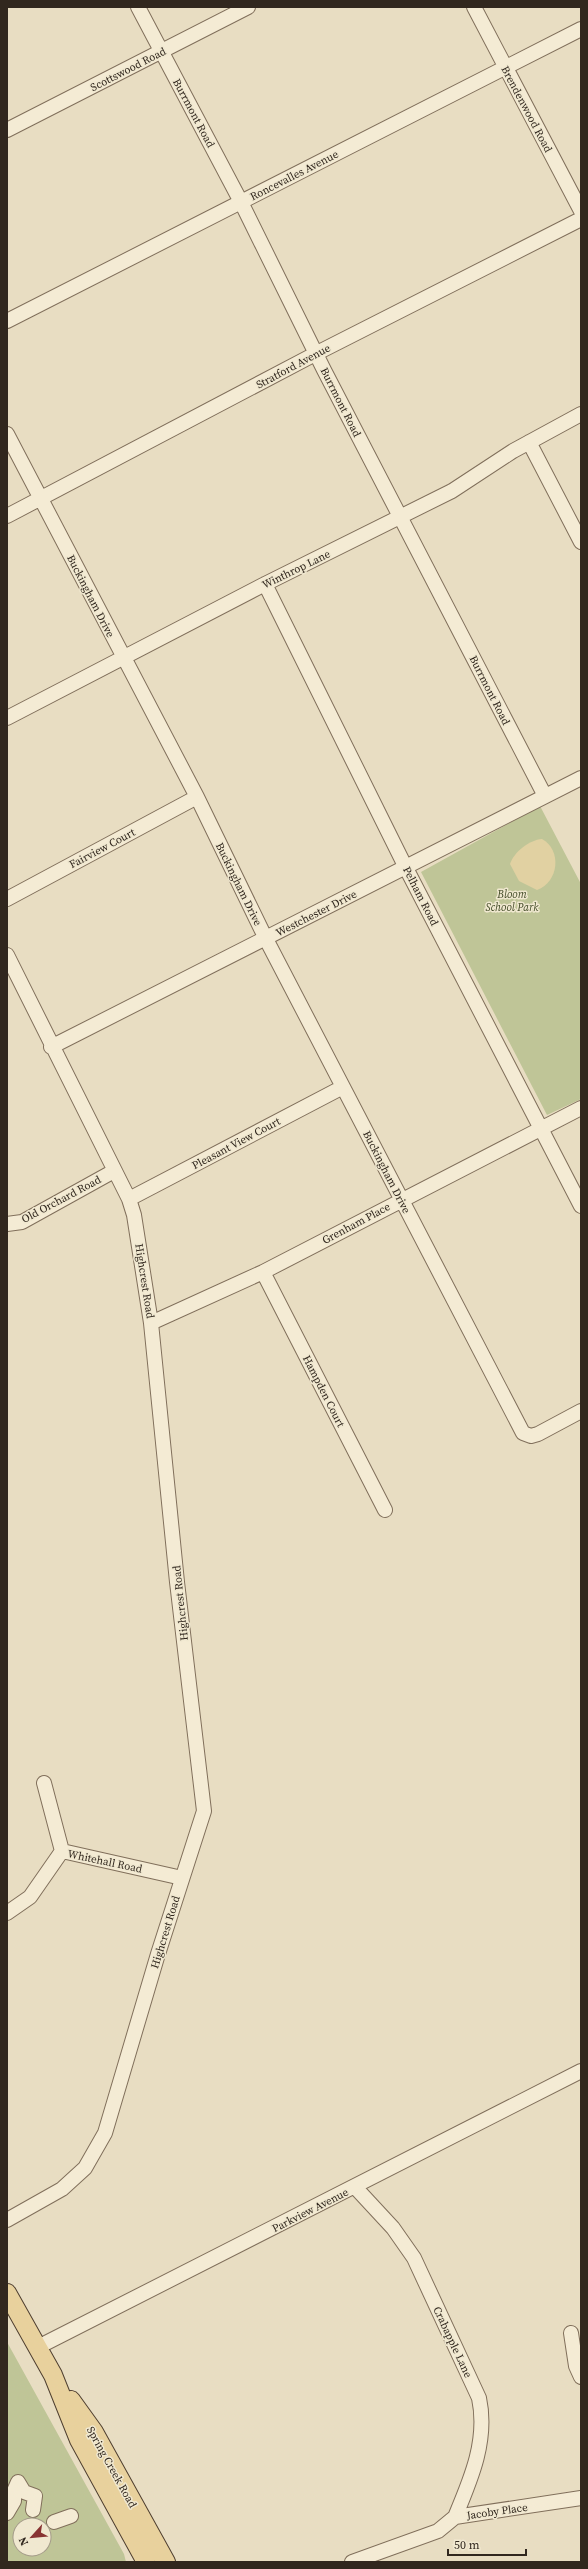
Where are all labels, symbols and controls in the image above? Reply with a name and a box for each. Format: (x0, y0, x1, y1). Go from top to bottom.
street label: Scottswood Road (88, 44, 169, 95)
street label: Brendenwood Road (497, 63, 556, 156)
street label: Burrmont Road (169, 76, 218, 151)
street label: Roncevalles Avenue (248, 147, 341, 204)
street label: Stratford Avenue (253, 340, 333, 392)
street label: Burrmont Road (317, 365, 365, 440)
street label: Winthrop Lane (260, 546, 333, 592)
street label: Buckingham Drive (63, 552, 118, 640)
street label: Burrmont Road (466, 653, 514, 728)
street label: Fairview Court (67, 825, 138, 872)
street label: Buckingham Drive (212, 840, 265, 929)
street label: Pelham Road (399, 864, 442, 929)
street label: Westchester Drive (273, 886, 360, 940)
park label: Bloom School Park (486, 887, 539, 915)
street label: Pleasant View Court (189, 1114, 283, 1173)
street label: Buckingham Drive (359, 1128, 414, 1216)
street label: Old Orchard Road (19, 1172, 104, 1227)
street label: Grenham Place (320, 1199, 393, 1248)
street label: Highcrest Road (131, 1243, 158, 1320)
street label: Hampden Court (299, 1353, 348, 1430)
street label: Highcrest Road (169, 1564, 192, 1641)
street label: Whitehall Road (66, 1846, 144, 1877)
street label: Highcrest Road (147, 1893, 184, 1970)
street label: Parkview Avenue (269, 2185, 351, 2236)
street label: Crabapple Lane (429, 2304, 476, 2381)
street label: Spring Creek Road (83, 2424, 141, 2511)
street label: Jacoby Place (465, 2500, 529, 2523)
north arrow (12, 2517, 52, 2557)
scale bar (448, 2531, 526, 2557)
text: N (15, 2534, 32, 2548)
text: 50 m (454, 2537, 480, 2553)

